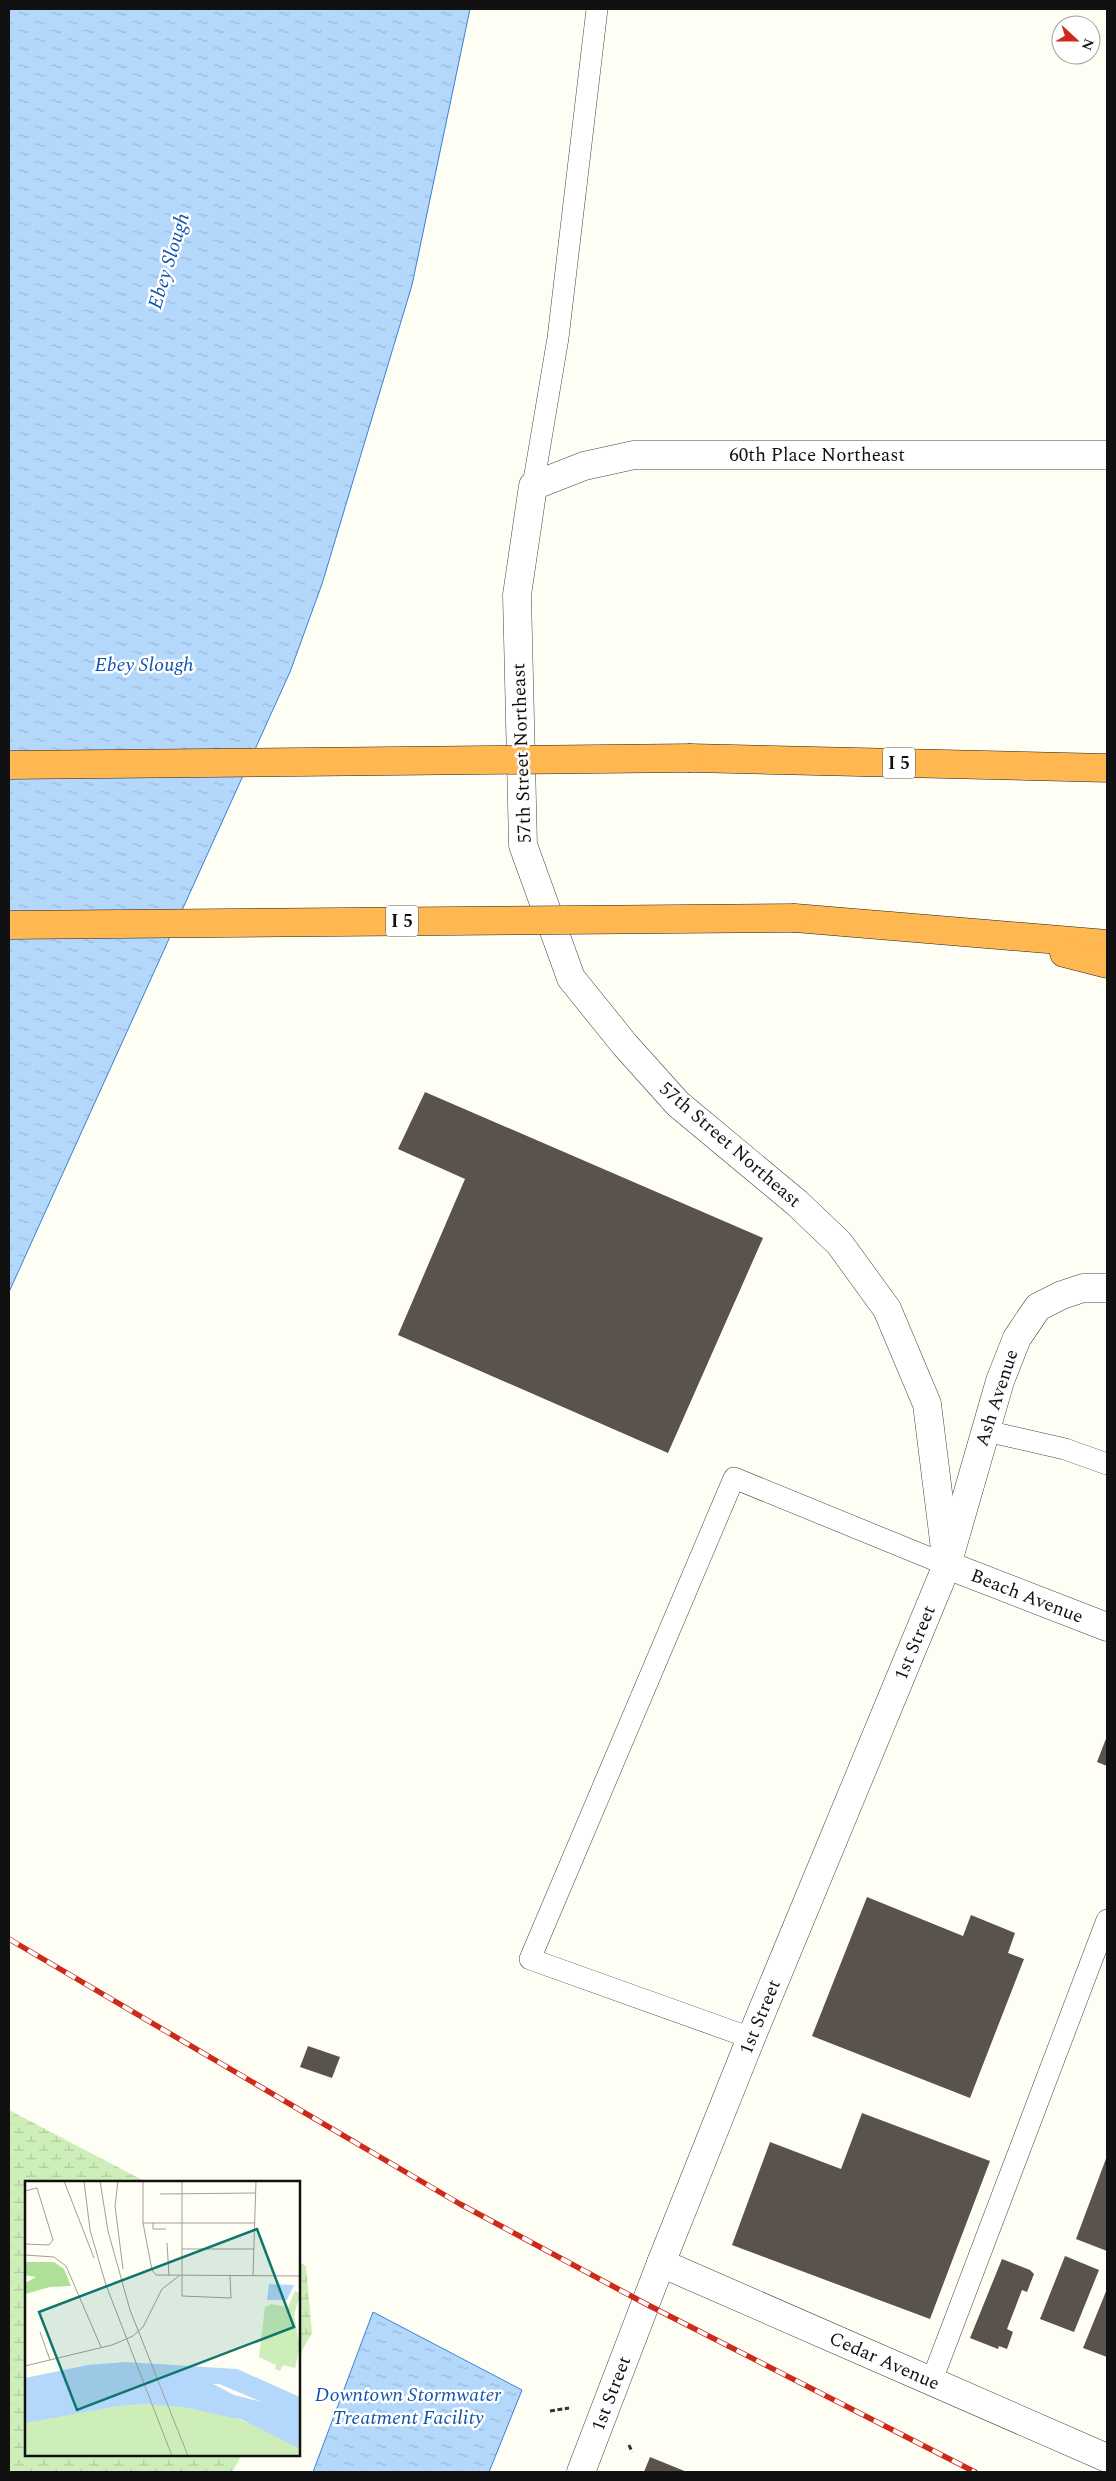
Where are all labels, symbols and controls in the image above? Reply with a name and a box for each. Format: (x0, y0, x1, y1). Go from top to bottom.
north arrow (1051, 15, 1101, 65)
text: N (1076, 35, 1100, 54)
water label: Ebey Slough (140, 209, 198, 313)
street label: 60th Place Northeast (729, 441, 905, 470)
water label: Ebey Slough (94, 650, 194, 680)
street label: 57th Street Northeast (504, 662, 540, 844)
road number: I 5 (883, 748, 915, 778)
road number: I 5 (386, 906, 418, 936)
street label: 57th Street Northeast (652, 1075, 808, 1215)
street label: Ash Avenue (968, 1346, 1026, 1450)
street label: Beach Avenue (966, 1561, 1088, 1631)
street label: 1st Street (886, 1600, 943, 1685)
street label: 1st Street (731, 1975, 788, 2059)
inset map (25, 2181, 300, 2456)
street label: Cedar Avenue (825, 2324, 944, 2398)
street label: 1st Street (583, 2351, 639, 2436)
water label: Downtown Stormwater Treatment Facility (315, 2380, 502, 2433)

